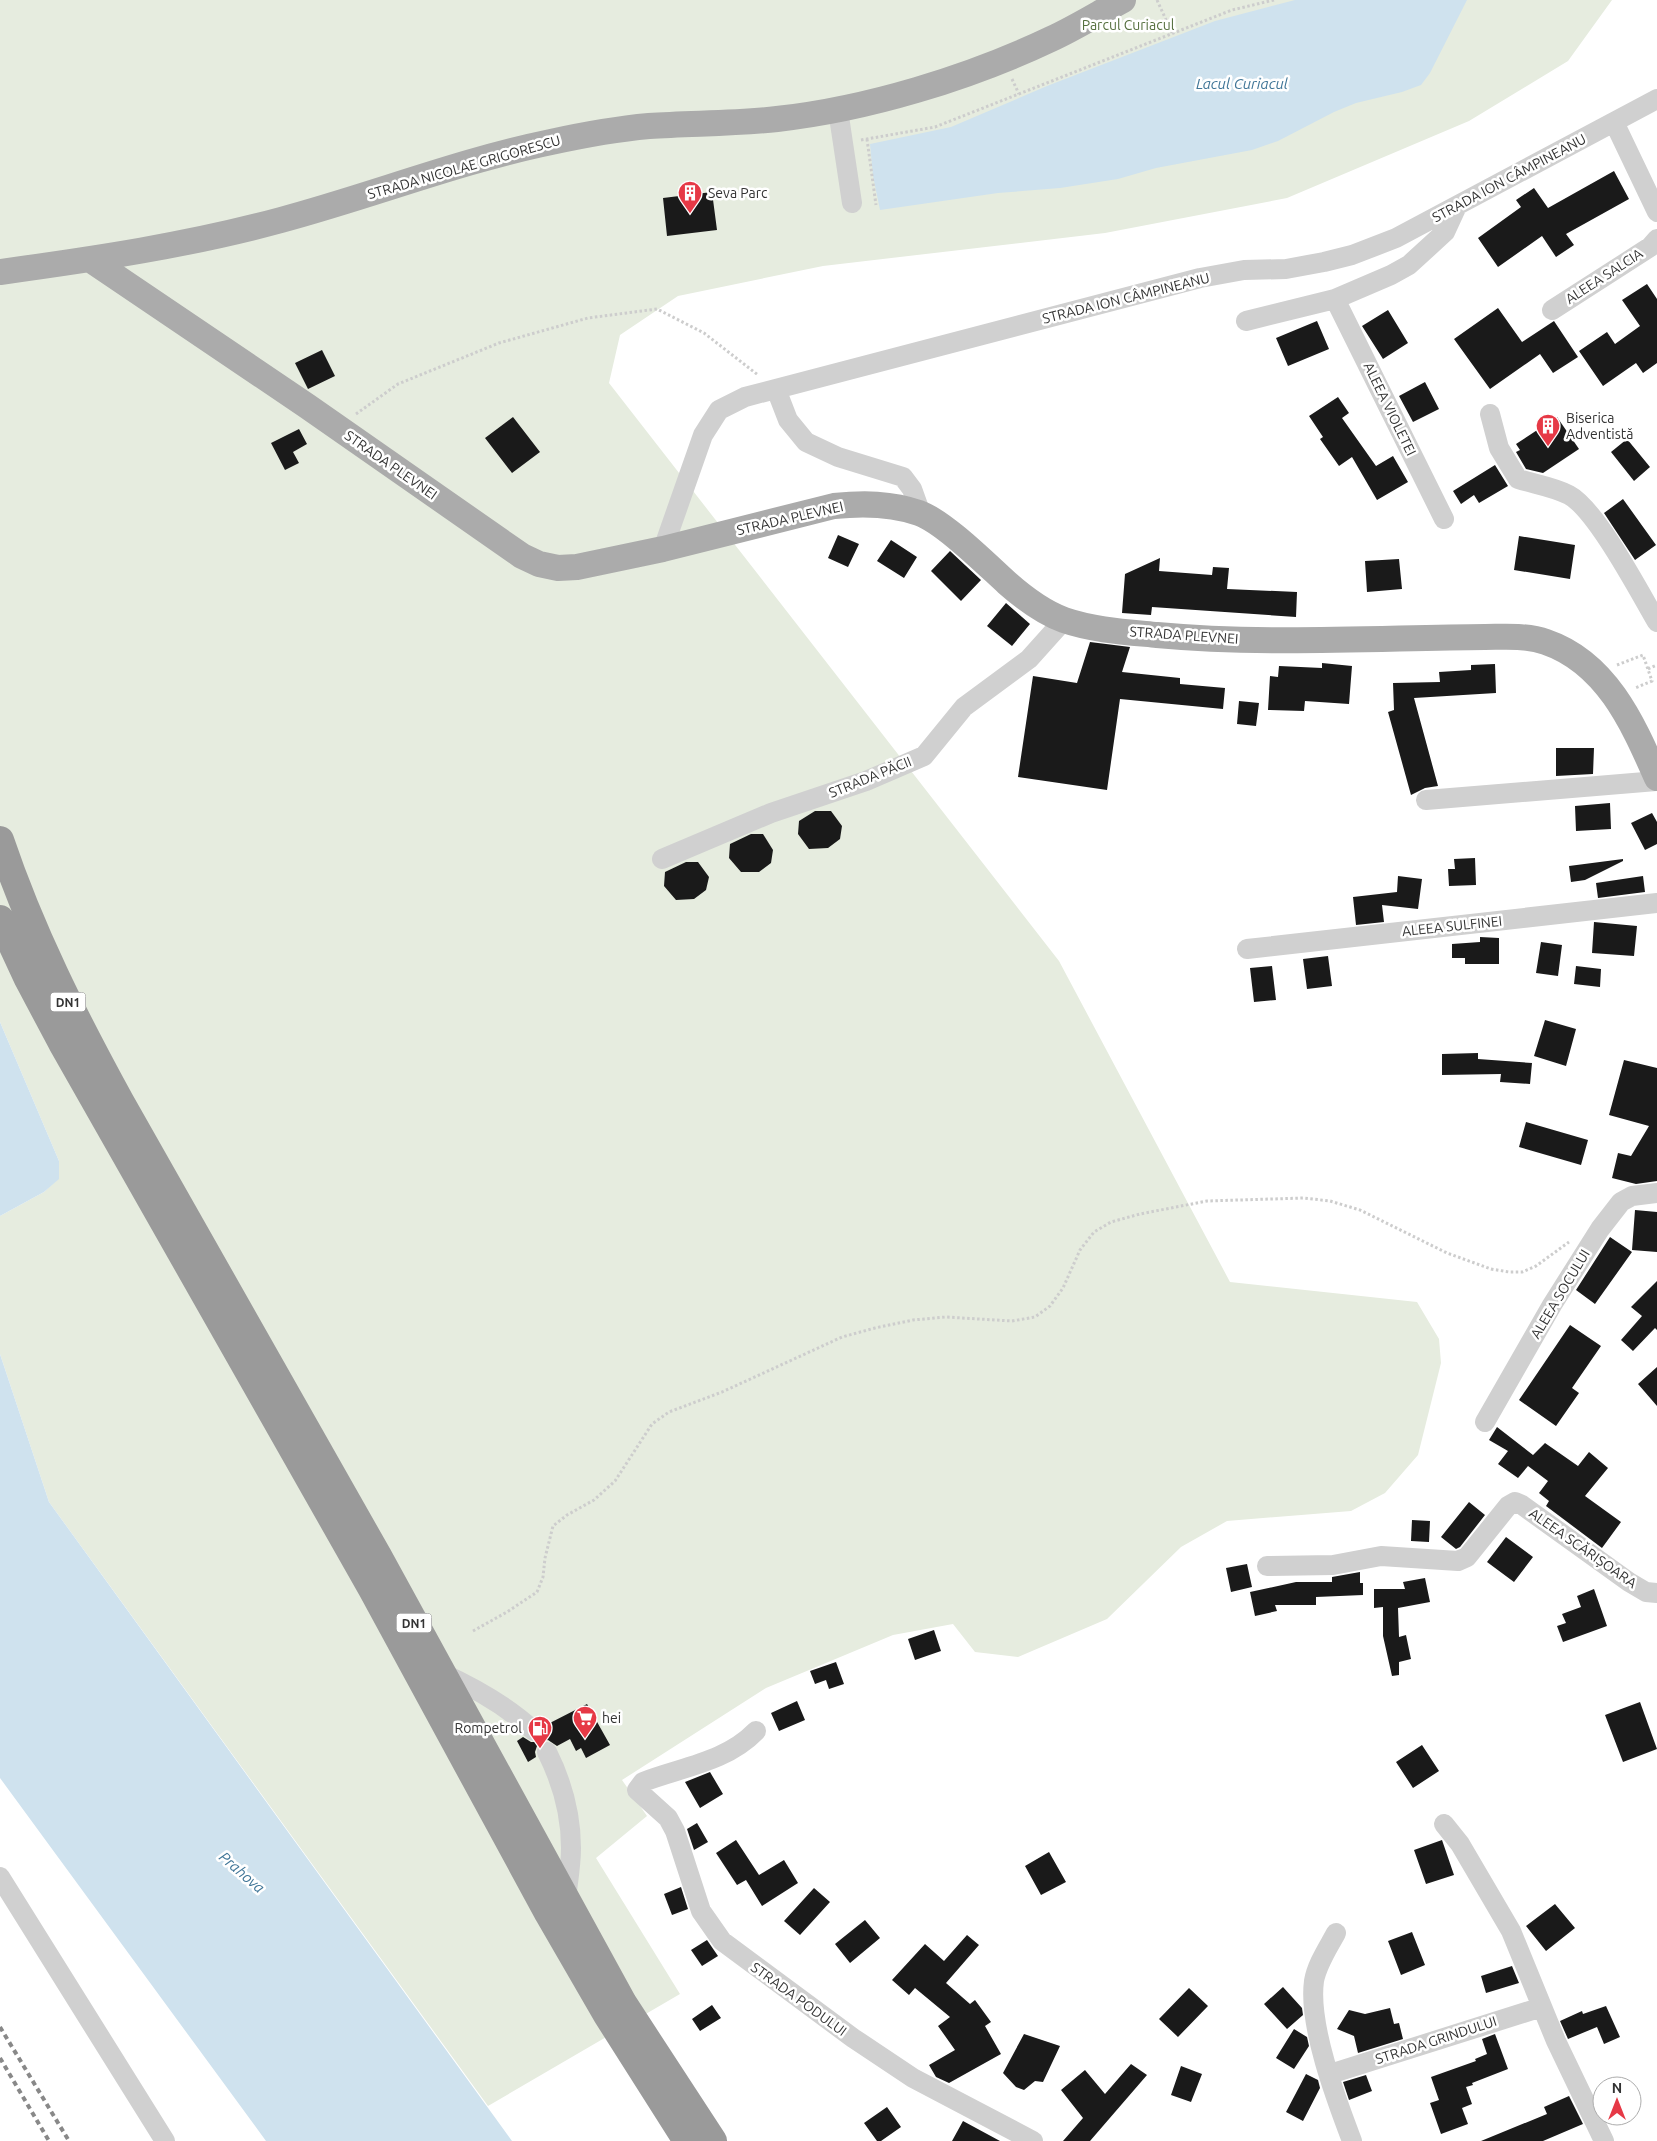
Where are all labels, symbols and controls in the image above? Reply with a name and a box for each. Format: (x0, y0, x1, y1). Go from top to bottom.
park label: Parcul Curiacul (1082, 17, 1175, 33)
water label: Lacul Curiacul (1196, 75, 1289, 92)
street label: STRADA ION CÂMPINEANU (1429, 130, 1589, 225)
street label: STRADA NICOLAE GRIGORESCU (366, 132, 562, 202)
building icon: Seva Parc (677, 180, 703, 214)
place label: Seva Parc (708, 185, 768, 201)
street label: ALEEA SALCIA (1562, 245, 1646, 307)
street label: STRADA ION CÂMPINEANU (1040, 268, 1211, 327)
street label: ALEEA VIOLETEI (1360, 360, 1420, 458)
place label: Biserica Adventistă (1566, 410, 1633, 442)
building icon: Biserica Adventistă (1535, 413, 1561, 447)
street label: STRADA PLEVNEI (342, 427, 440, 503)
street label: STRADA PLEVNEI (735, 498, 845, 538)
street label: STRADA PLEVNEI (1129, 623, 1239, 647)
street label: STRADA PĂCII (826, 752, 914, 801)
street label: ALEEA SULFINEI (1401, 913, 1503, 939)
road number: DN1 (50, 992, 86, 1012)
street label: ALEEA SOCULUI (1527, 1247, 1593, 1341)
street label: ALEEA SCĂRIȘOARA (1526, 1504, 1640, 1591)
road number: DN1 (396, 1614, 432, 1632)
supermarket icon: hei (572, 1705, 598, 1739)
place label: hei (602, 1710, 621, 1726)
fuel station icon: Rompetrol (527, 1715, 553, 1749)
place label: Rompetrol (454, 1720, 522, 1736)
water label: Prahova (216, 1848, 268, 1896)
street label: STRADA PODULUI (748, 1959, 850, 2039)
street label: STRADA GRINDULUI (1373, 2013, 1499, 2067)
north arrow (1592, 2076, 1642, 2126)
text: N (1612, 2080, 1622, 2096)

